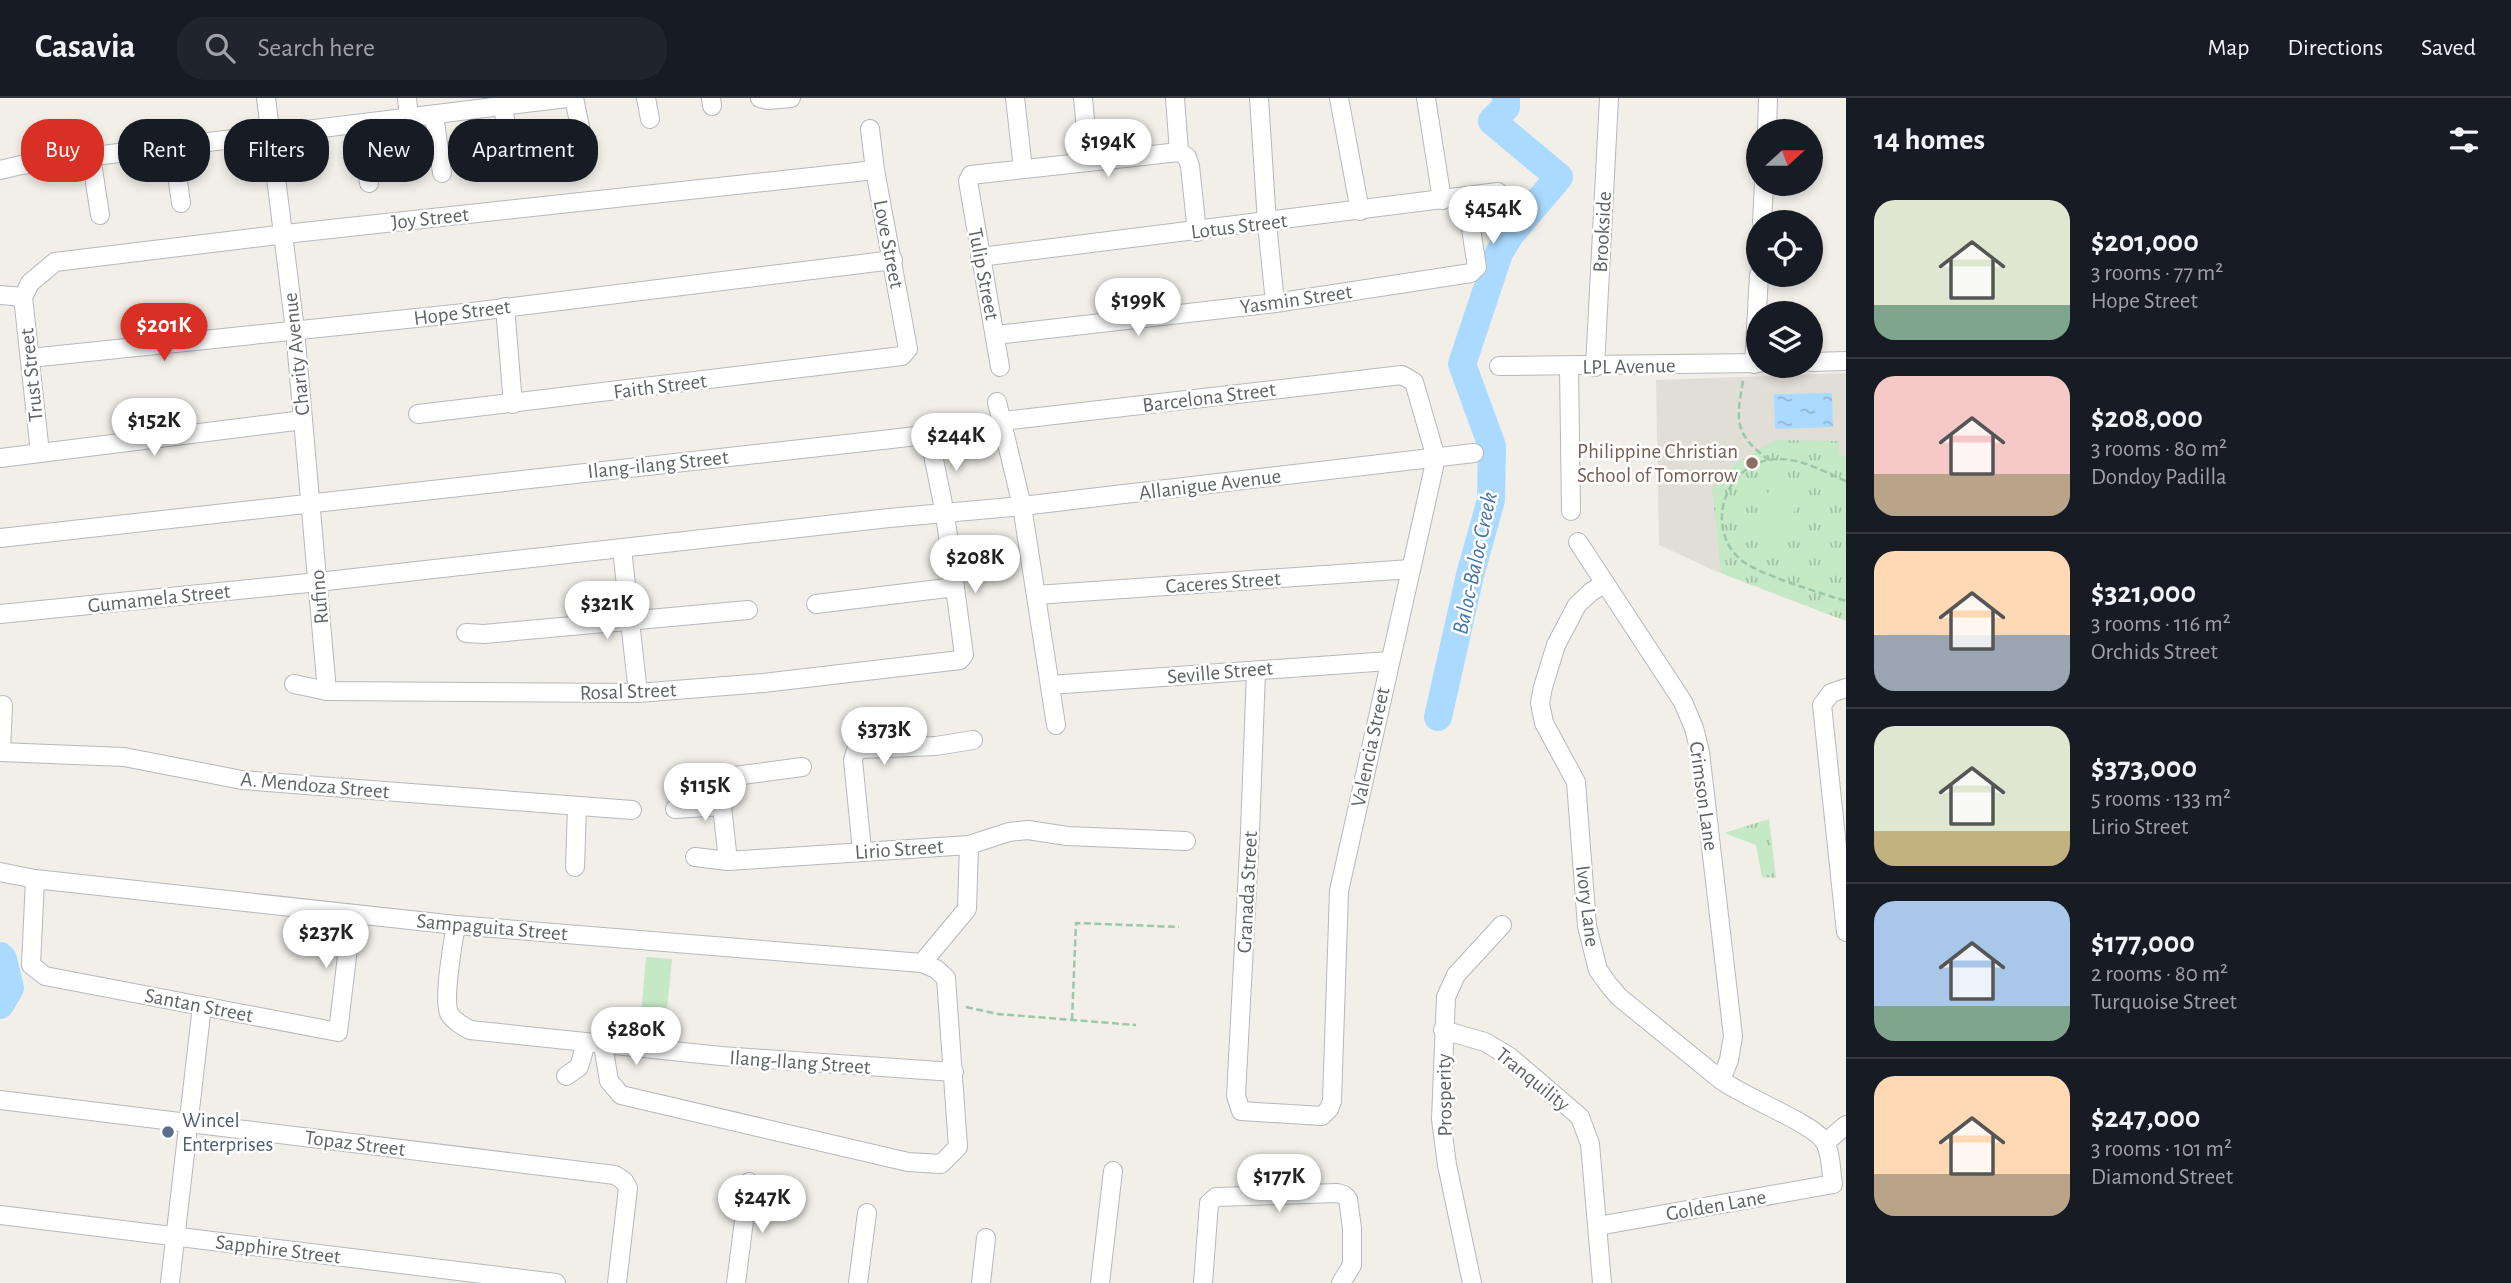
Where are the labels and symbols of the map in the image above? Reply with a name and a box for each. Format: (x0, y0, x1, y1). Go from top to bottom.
north arrow (1746, 119, 1824, 196)
pin: $194K (1059, 120, 1157, 179)
pin: $454K (1444, 186, 1542, 246)
street label: Brookside (1590, 191, 1615, 273)
street label: Love Street (870, 198, 907, 290)
street label: Joy Street (390, 204, 470, 233)
street label: Lotus Street (1190, 210, 1289, 243)
street label: Tulip Street (964, 226, 1003, 322)
pin: $199K (1089, 278, 1187, 338)
street label: Yasmin Street (1239, 281, 1354, 318)
street label: Charity Avenue (280, 291, 313, 416)
street label: Hope Street (412, 296, 512, 329)
pin: $201K (115, 303, 213, 363)
street label: Trust Street (16, 327, 47, 423)
street label: LPL Avenue (1582, 355, 1676, 378)
street label: Faith Street (612, 370, 708, 403)
street label: Barcelona Street (1141, 379, 1277, 416)
pin: $152K (105, 398, 203, 458)
pin: $244K (907, 414, 1005, 473)
place label: Philippine Christian School of Tomorrow (1577, 441, 1738, 486)
street label: Ilang-ilang Street (587, 447, 730, 482)
marker: Philippine Christian School of Tomorrow (1744, 455, 1760, 471)
street label: Allanigue Avenue (1138, 465, 1282, 504)
water label: Baloc-Baloc Creek (1449, 490, 1502, 637)
pin: $208K (926, 536, 1024, 595)
street label: Caceres Street (1165, 568, 1282, 597)
street label: Rufino (307, 569, 332, 625)
street label: Gumamela Street (87, 581, 232, 616)
pin: $321K (558, 582, 656, 641)
street label: Seville Street (1166, 657, 1274, 688)
street label: Rosal Street (579, 679, 677, 704)
street label: Valencia Street (1348, 685, 1393, 809)
pin: $373K (835, 708, 933, 767)
street label: Crimson Lane (1685, 740, 1722, 852)
pin: $115K (656, 764, 754, 823)
street label: A. Mendoza Street (240, 769, 390, 802)
street label: Granada Street (1234, 830, 1261, 954)
street label: Lirio Street (854, 836, 944, 863)
street label: Ivory Lane (1572, 864, 1603, 948)
pin: $237K (277, 910, 375, 970)
street label: Sampaguita Street (416, 910, 569, 945)
street label: Santan Street (143, 985, 255, 1026)
pin: $280K (587, 1007, 685, 1067)
street label: Tranquility (1492, 1043, 1574, 1115)
street label: Ilang-Ilang Street (729, 1047, 872, 1078)
street label: Prosperity (1433, 1053, 1456, 1137)
place label: Wincel Enterprises (182, 1110, 273, 1155)
marker: Wincel Enterprises (160, 1124, 176, 1140)
street label: Topaz Street (303, 1127, 407, 1160)
pin: $177K (1230, 1154, 1328, 1214)
pin: $247K (713, 1176, 811, 1235)
street label: Golden Lane (1664, 1186, 1768, 1225)
street label: Sapphire Street (214, 1231, 342, 1268)

